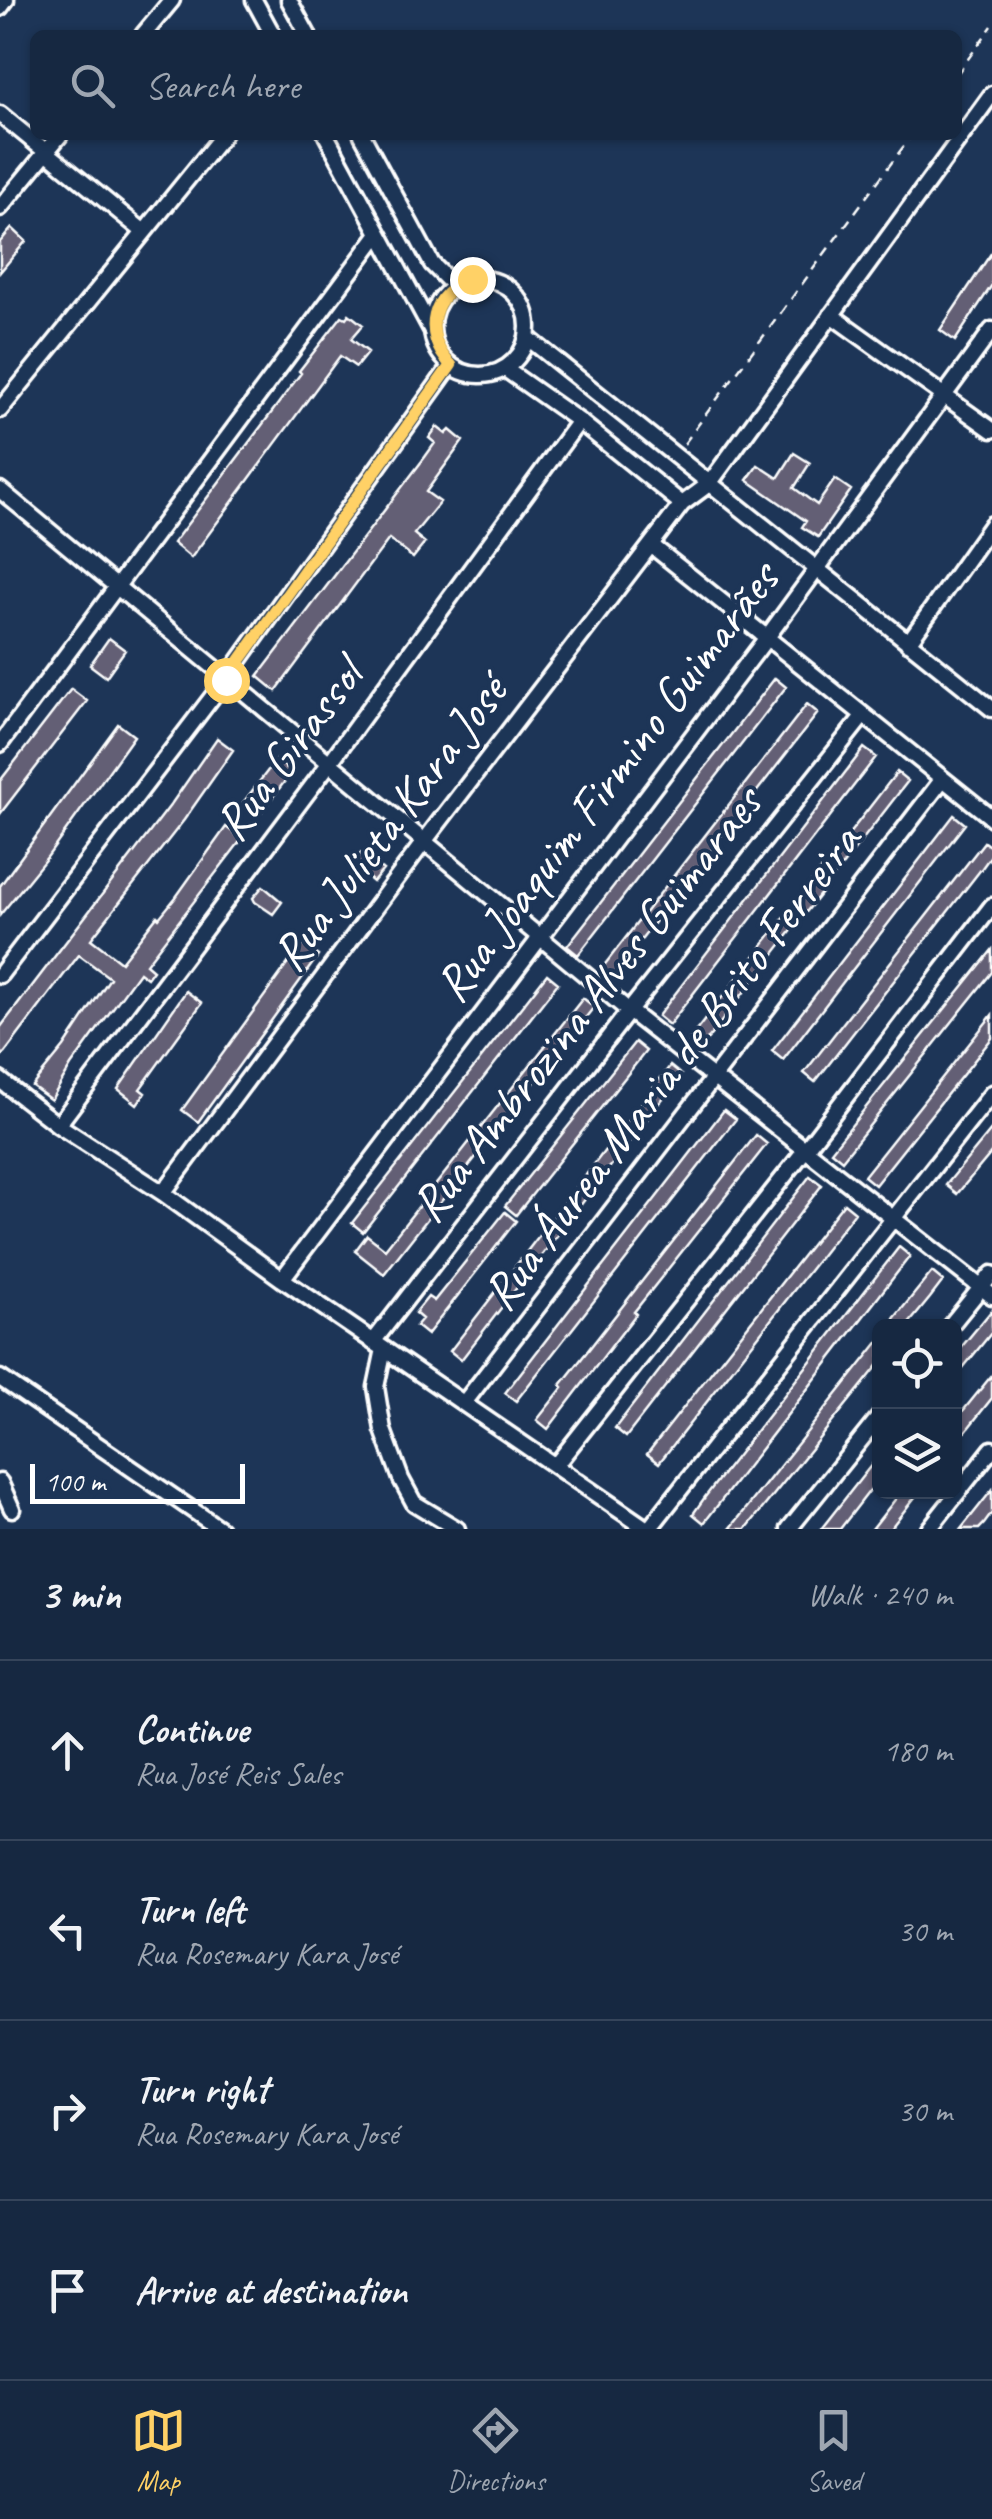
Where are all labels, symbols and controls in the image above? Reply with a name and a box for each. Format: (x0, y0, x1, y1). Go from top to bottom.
search box (30, 30, 962, 140)
icon: search (65, 58, 120, 113)
text: Search here (145, 62, 300, 109)
route end (450, 257, 496, 303)
street label: Rua Joaquim Firmino Guimarães (420, 546, 795, 1014)
street label: Rua Girassol (200, 640, 382, 853)
street label: Rua Julieta Kara José (257, 657, 525, 983)
route start (204, 658, 250, 704)
street label: Rua Ambrozina Alves Guimaraes (396, 770, 778, 1235)
street label: Rua Áurea Maria de Brito Ferreira (468, 809, 876, 1323)
map controls (872, 1319, 962, 1499)
button: locate (872, 1319, 962, 1409)
button: layers (872, 1409, 962, 1499)
scale bar (30, 1459, 245, 1504)
text: 100 m (45, 1464, 105, 1499)
text: 3 min (40, 1568, 120, 1621)
text: Walk · 240 m (808, 1574, 952, 1615)
text: Continue (135, 1706, 249, 1753)
icon: ahead (40, 1723, 95, 1778)
text: 180 m (883, 1730, 952, 1771)
text: Rua José Reis Sales (135, 1753, 341, 1794)
text: Turn left (135, 1886, 245, 1933)
icon: left (40, 1903, 95, 1958)
text: 30 m (898, 1910, 952, 1951)
text: Rua Rosemary Kara José (135, 1933, 398, 1974)
text: Turn right (135, 2066, 269, 2113)
icon: right (40, 2083, 95, 2138)
text: 30 m (898, 2090, 952, 2131)
text: Rua Rosemary Kara José (135, 2113, 398, 2154)
icon: arrive (40, 2263, 95, 2318)
text: Arrive at destination (135, 2267, 407, 2314)
tab: Map (131, 2403, 186, 2498)
tab: Directions (447, 2403, 545, 2498)
tab: Saved (806, 2403, 861, 2498)

